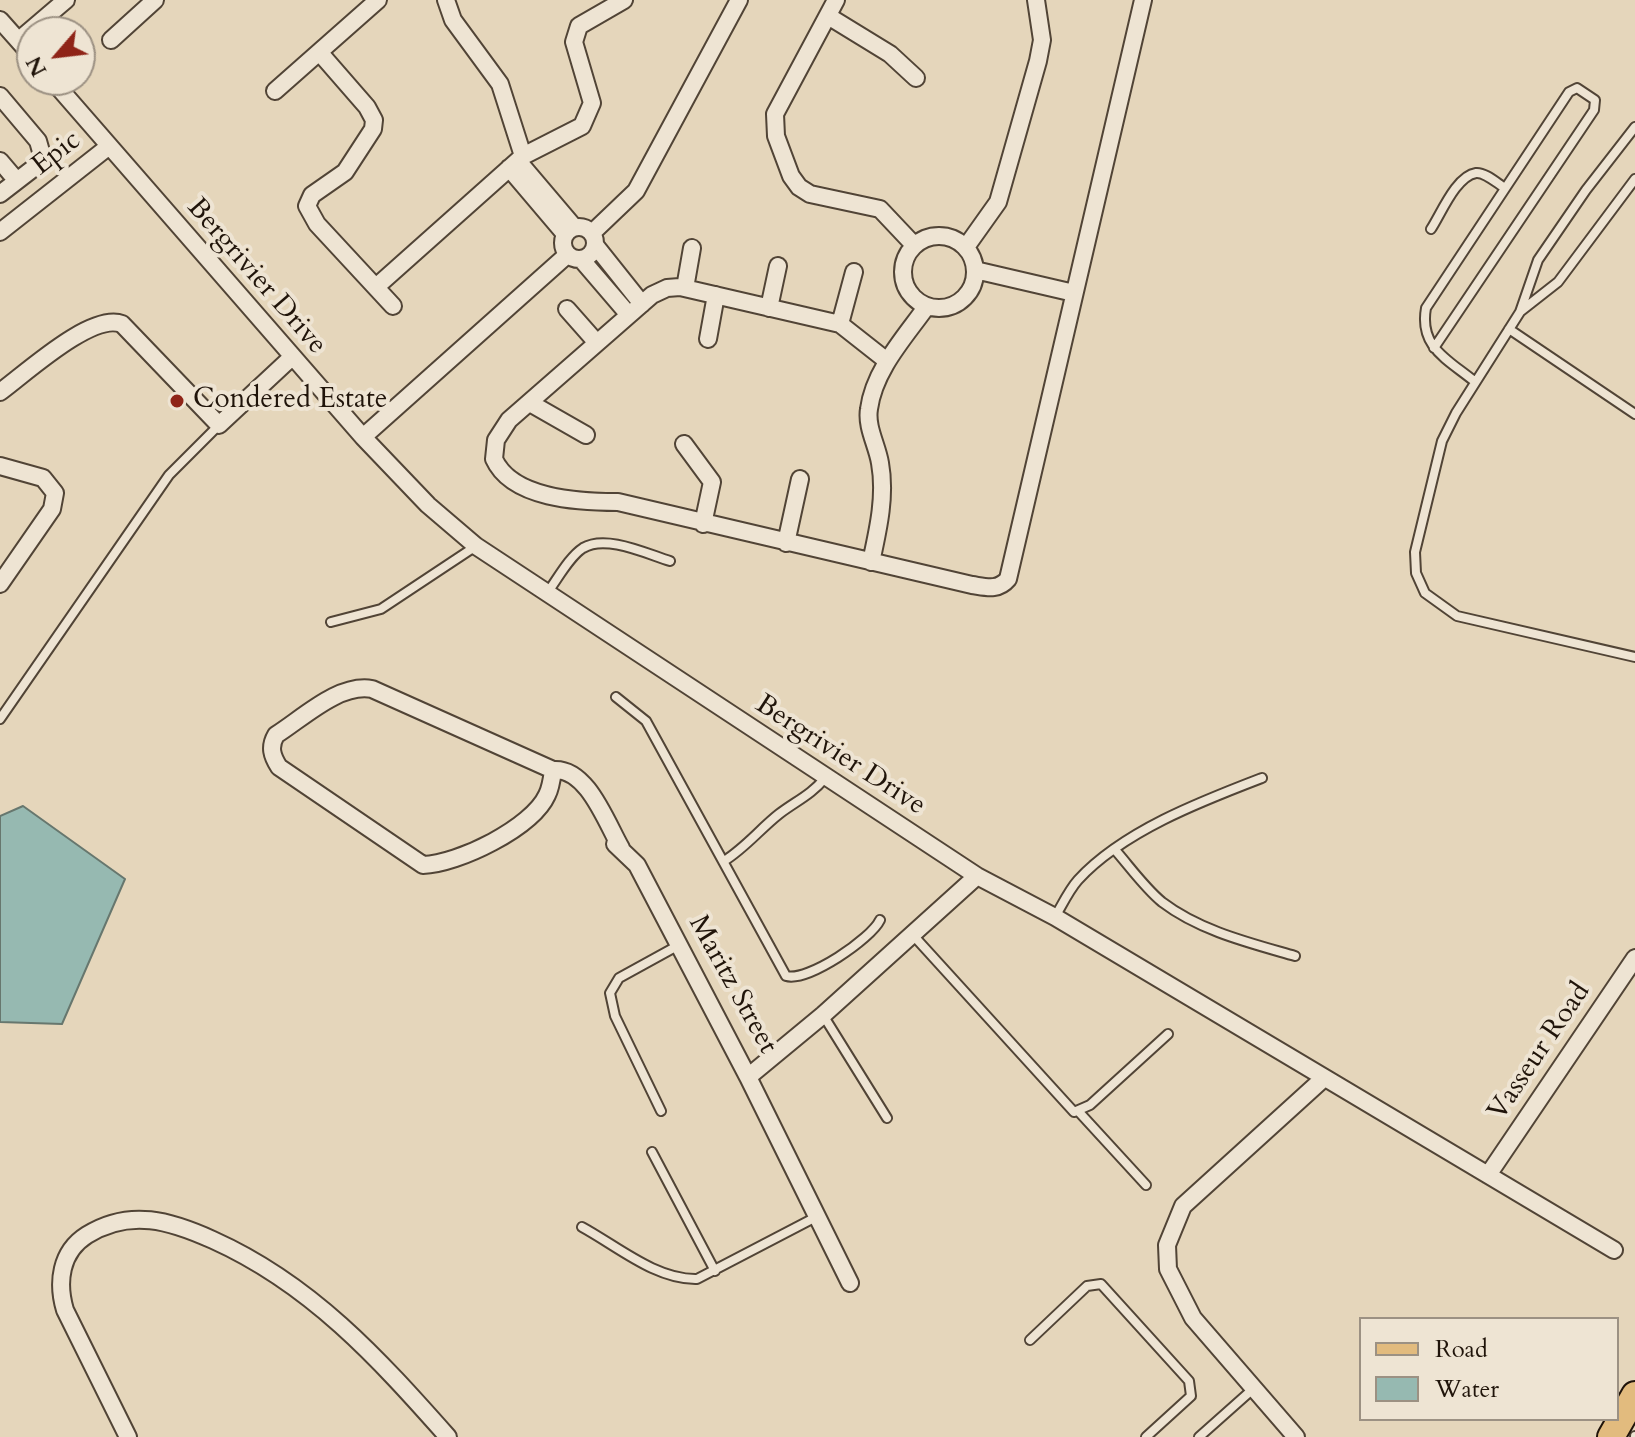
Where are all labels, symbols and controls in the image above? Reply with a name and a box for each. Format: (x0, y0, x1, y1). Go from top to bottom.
north arrow (16, 16, 96, 96)
text: N (19, 51, 54, 82)
street label: Epic (26, 124, 88, 184)
street label: Bergrivier Drive (179, 192, 333, 362)
place label: Condered Estate (193, 384, 388, 418)
marker: Condered Estate (168, 392, 186, 410)
street label: Bergrivier Drive (749, 689, 931, 823)
street label: Maritz Street (680, 910, 784, 1060)
street label: Vasseur Road (1482, 977, 1598, 1127)
legend (1359, 1317, 1619, 1421)
text: Road (1435, 1333, 1488, 1366)
text: Water (1435, 1373, 1499, 1406)

